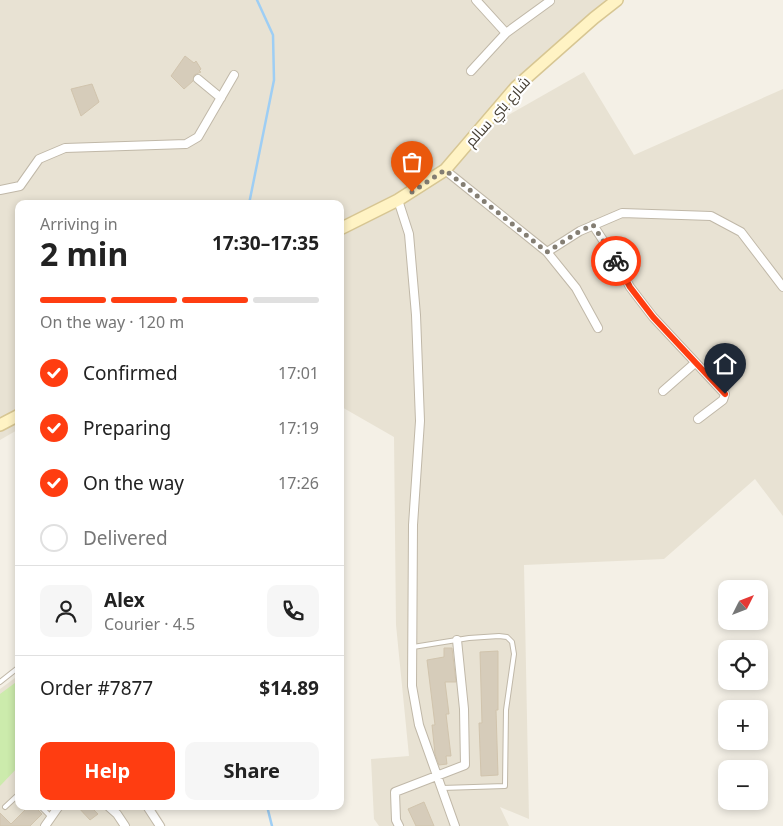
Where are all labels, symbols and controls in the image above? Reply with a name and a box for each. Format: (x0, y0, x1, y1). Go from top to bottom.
street label: شارع بني سالم (460, 71, 536, 153)
pin (391, 141, 433, 192)
icon: bag (398, 148, 426, 176)
text: Arriving in (40, 213, 118, 235)
text: 17:30–17:35 (212, 230, 319, 256)
text: 2 min (40, 232, 128, 275)
courier (591, 236, 641, 286)
icon: bike (602, 247, 630, 275)
text: On the way · 120 m (40, 311, 184, 333)
pin (704, 343, 746, 394)
icon: home (711, 350, 739, 378)
icon: check (40, 359, 68, 387)
text: Confirmed (83, 360, 178, 386)
text: 17:01 (278, 362, 319, 384)
icon: check (40, 414, 68, 442)
text: Preparing (83, 415, 171, 441)
text: 17:19 (278, 417, 319, 439)
icon: check (40, 469, 68, 497)
text: On the way (83, 470, 184, 496)
text: 17:26 (278, 472, 319, 494)
text: Delivered (83, 525, 168, 551)
north arrow (718, 580, 768, 630)
map controls (718, 580, 768, 810)
button: person (40, 585, 92, 637)
button: phone (267, 585, 319, 637)
text: Alex (104, 587, 145, 613)
text: Courier · 4.5 (104, 613, 195, 635)
button: locate (718, 640, 768, 690)
text: Order #7877 (40, 675, 153, 701)
text: $14.89 (259, 675, 319, 701)
button: + (718, 700, 768, 750)
button: Help (40, 742, 175, 800)
button: Share (185, 742, 319, 800)
button: − (718, 760, 768, 810)

